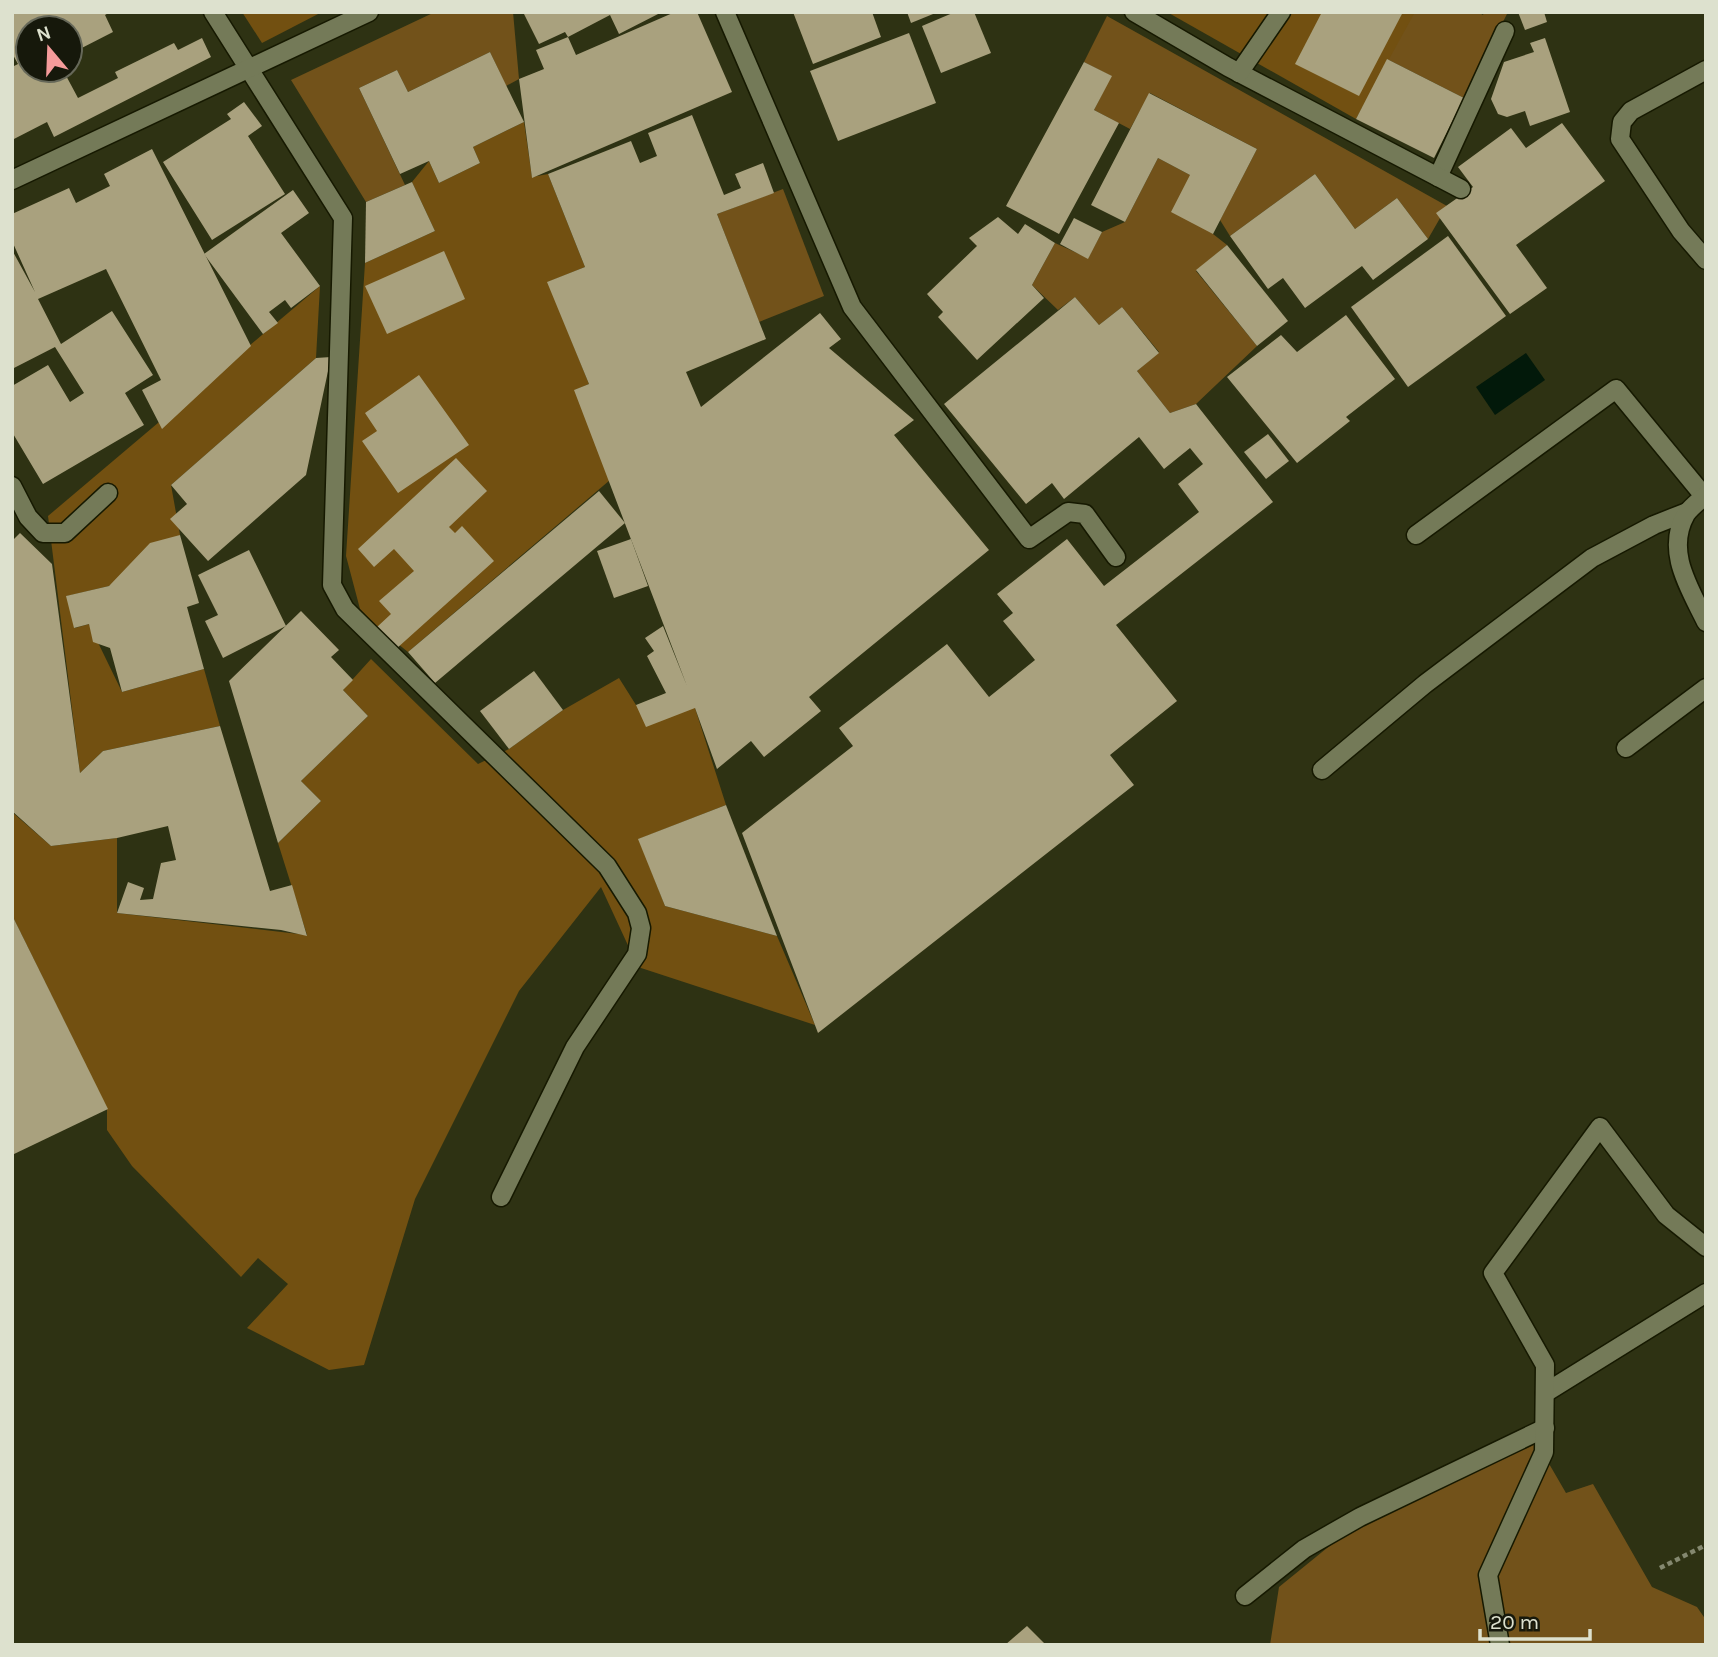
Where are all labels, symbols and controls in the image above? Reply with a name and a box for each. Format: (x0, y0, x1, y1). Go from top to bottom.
north arrow (14, 14, 84, 84)
text: N (34, 21, 54, 46)
scale bar (1480, 1598, 1590, 1642)
text: 20 m (1490, 1610, 1539, 1634)

